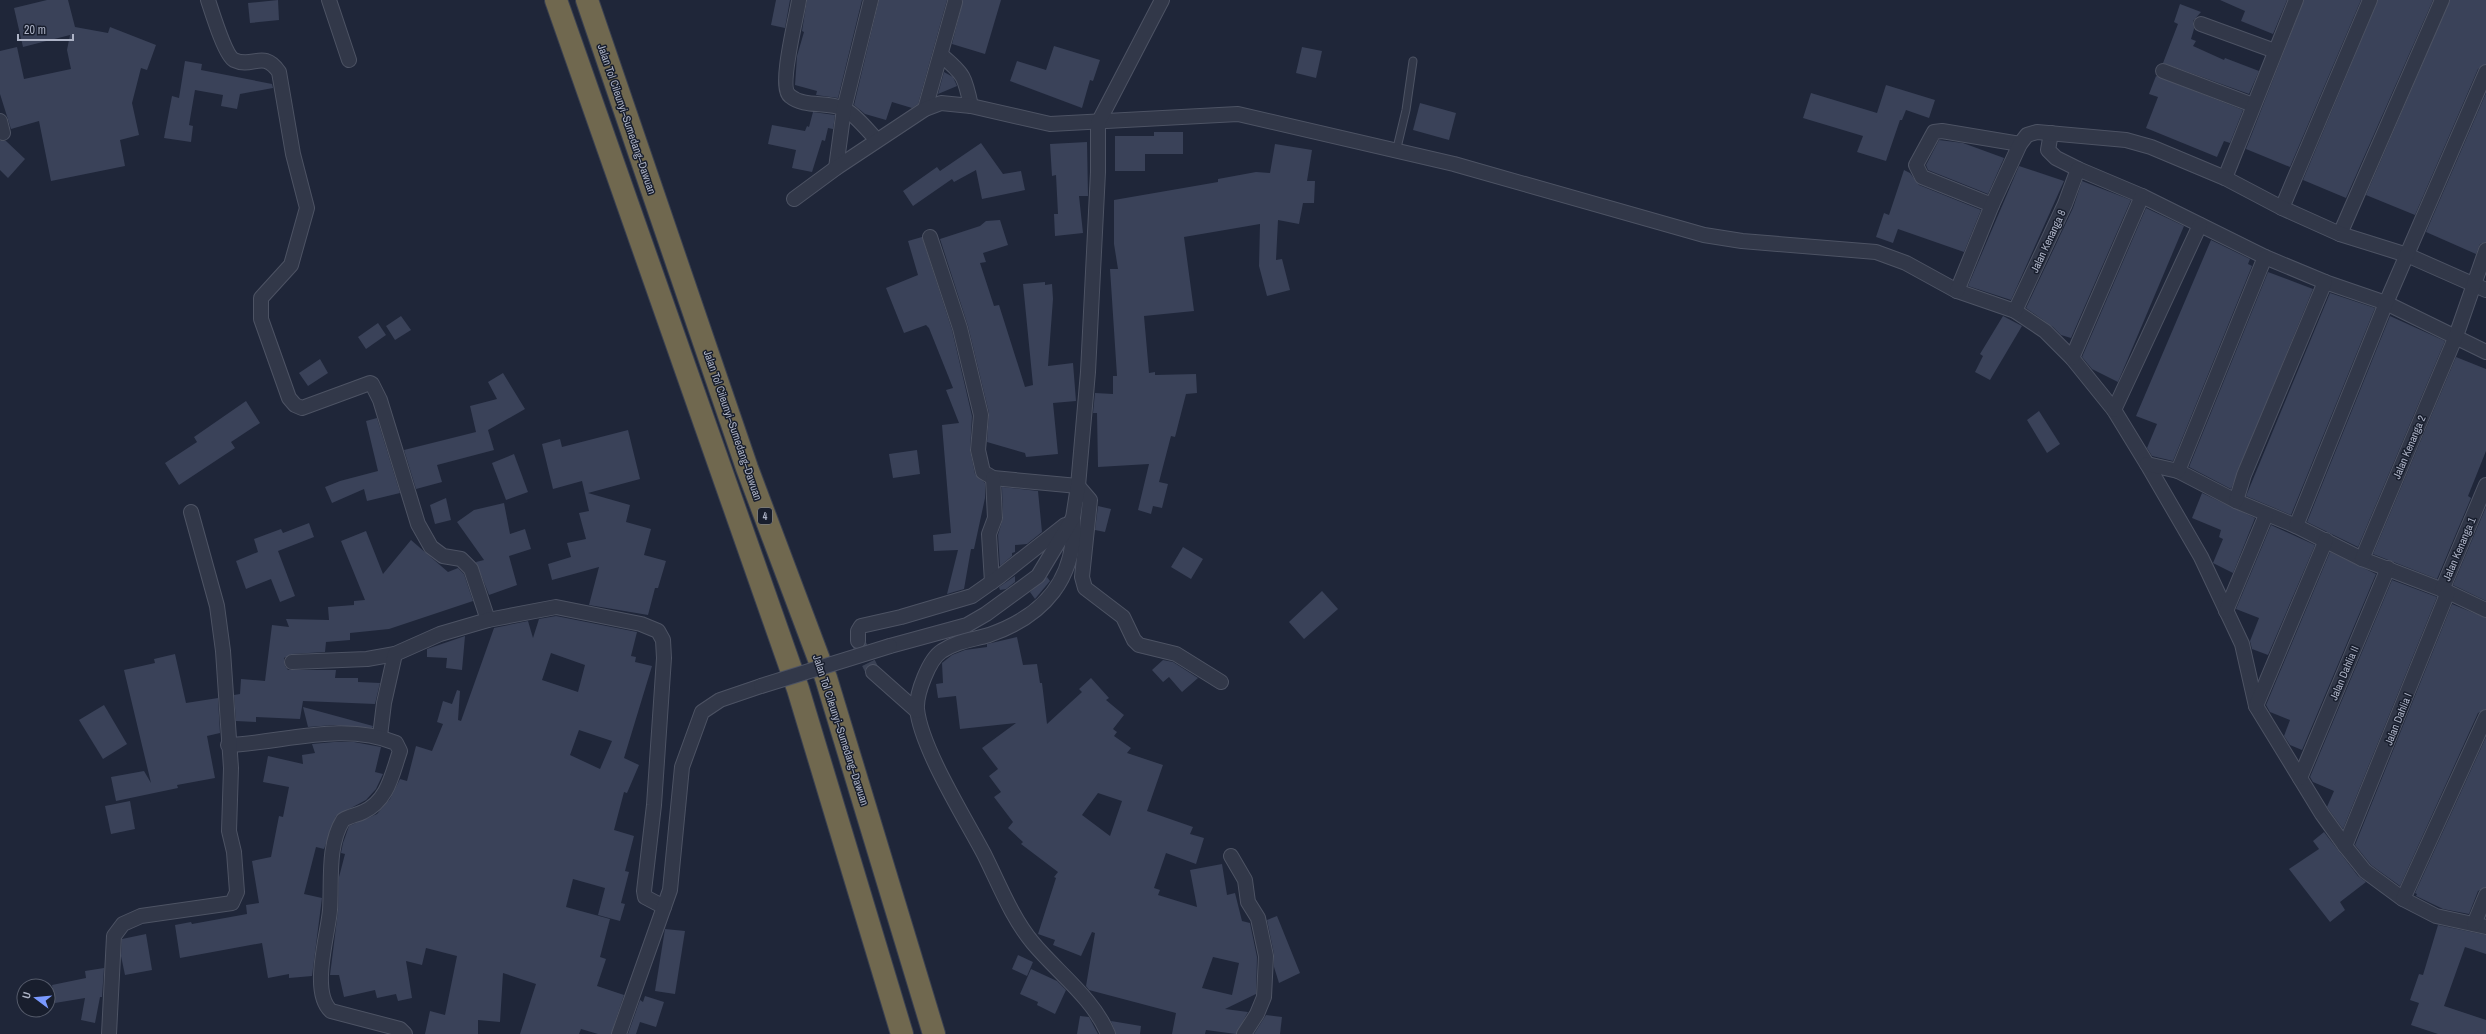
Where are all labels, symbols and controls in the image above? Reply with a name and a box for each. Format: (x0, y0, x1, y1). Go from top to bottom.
scale bar (18, 16, 73, 42)
text: 20 m (24, 22, 46, 38)
street label: Jalan Tol Cileunyi–Sumedang–Dawuan (595, 42, 659, 196)
street label: Jalan Kenanga 8 (2027, 207, 2069, 275)
street label: Jalan Tol Cileunyi–Sumedang–Dawuan (701, 348, 765, 502)
street label: Jalan Kenanga 2 (2389, 413, 2429, 481)
road number: 4 (758, 508, 772, 524)
street label: Jalan Kenanga 1 (2439, 515, 2479, 583)
street label: Jalan Dahlia II (2326, 644, 2362, 702)
street label: Jalan Tol Cileunyi–Sumedang–Dawuan (810, 653, 872, 807)
street label: Jalan Dahlia I (2381, 691, 2415, 747)
north arrow (16, 978, 56, 1018)
text: U (19, 990, 34, 1000)

